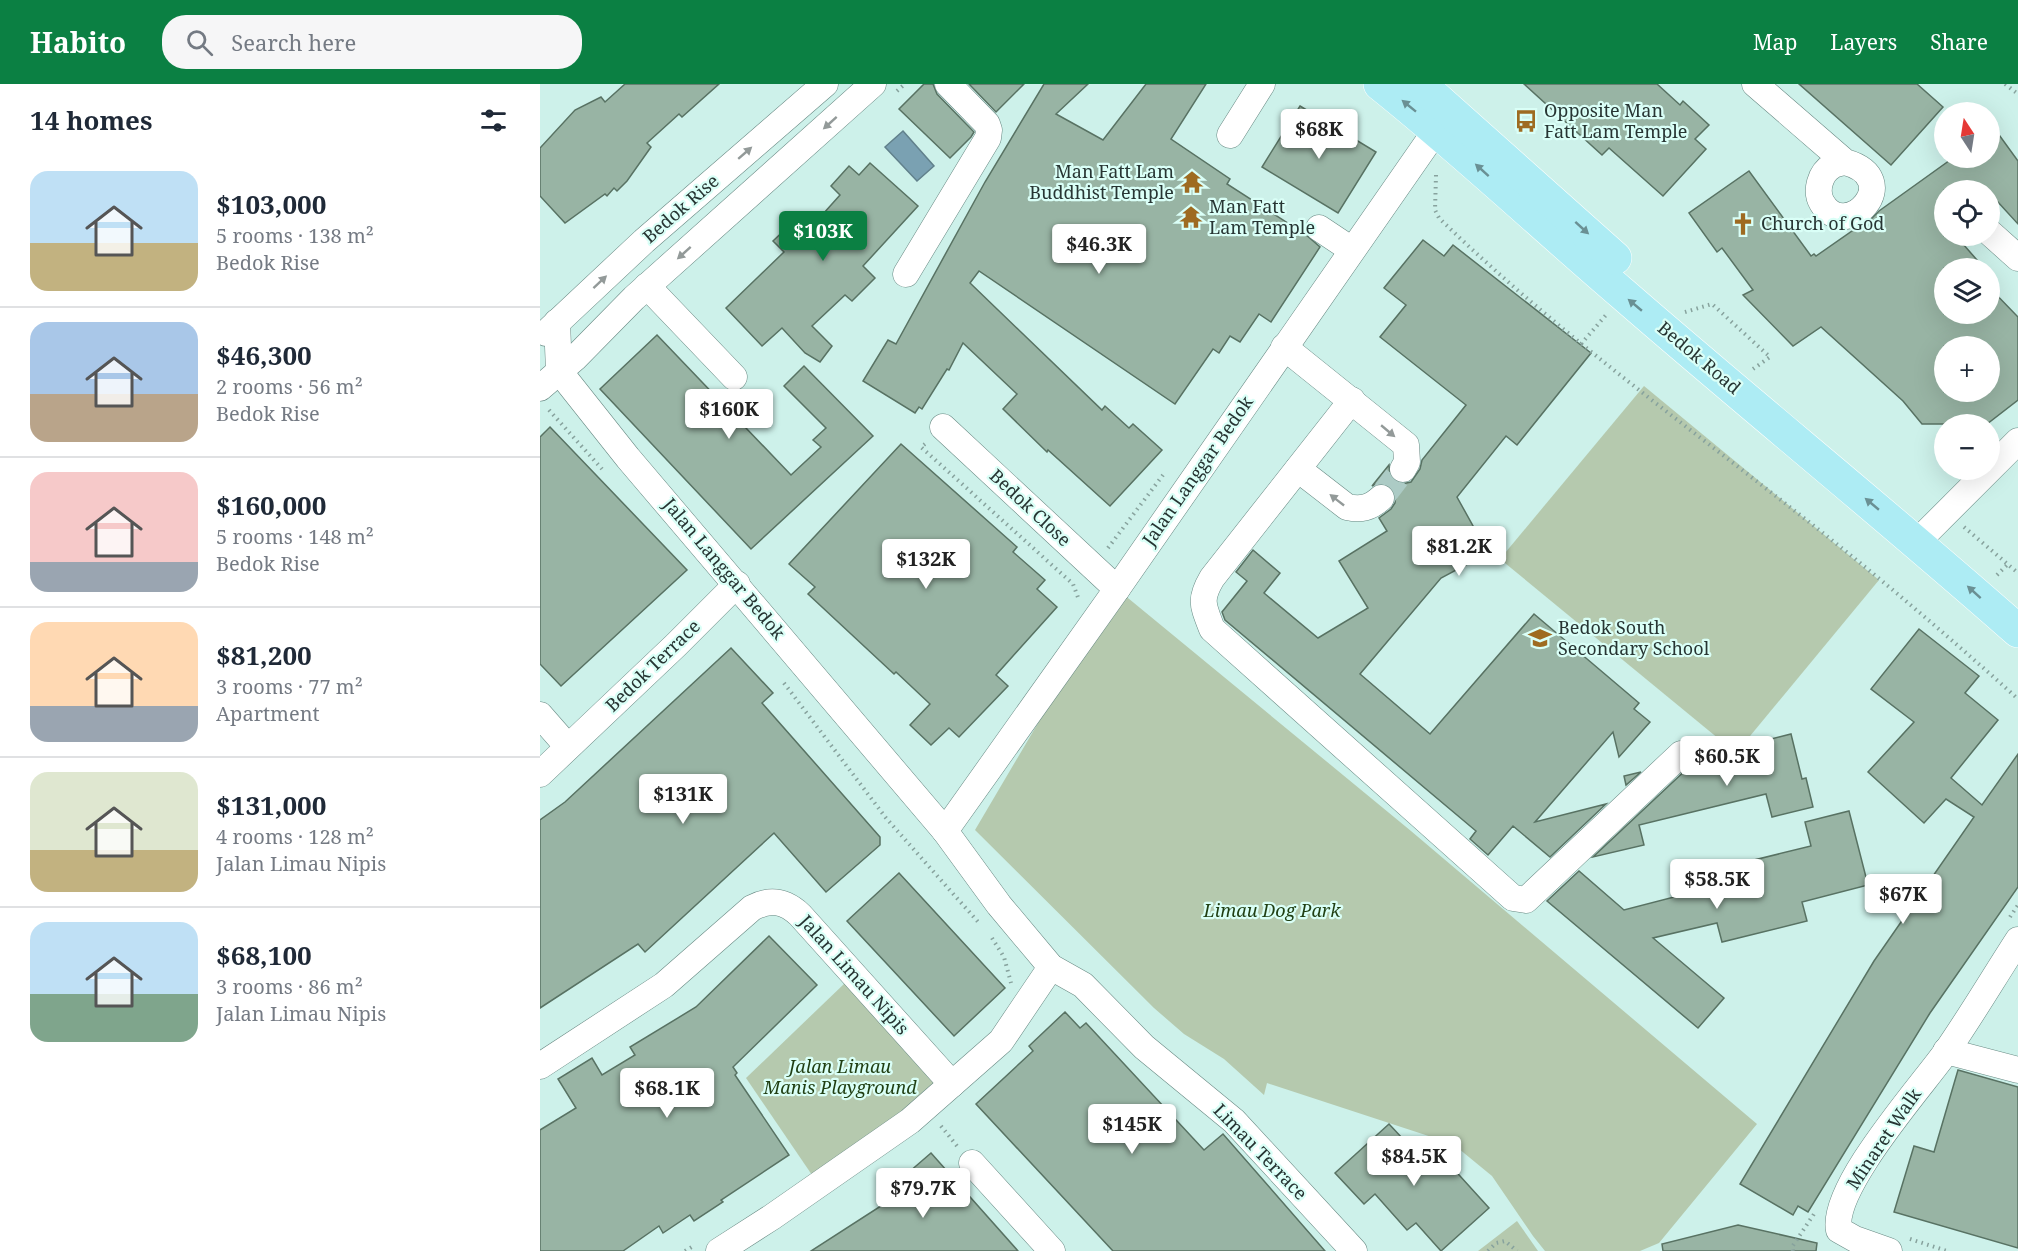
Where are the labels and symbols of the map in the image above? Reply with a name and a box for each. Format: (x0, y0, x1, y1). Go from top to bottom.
place label: Opposite Man Fatt Lam Temple (1544, 98, 1687, 143)
one-way arrow (1401, 101, 1416, 113)
north arrow (1934, 102, 2000, 168)
bus stop icon: Opposite Man Fatt Lam Temple (1513, 108, 1539, 134)
pin: $68K (1283, 109, 1355, 160)
one-way arrow (823, 116, 838, 129)
one-way arrow (737, 147, 752, 160)
place label: Man Fatt Lam Buddhist Temple (1029, 159, 1174, 204)
one-way arrow (1475, 164, 1490, 177)
street label: Bedok Rise (637, 169, 723, 248)
temple icon: Man Fatt Lam Buddhist Temple (1179, 169, 1205, 195)
place label: Man Fatt Lam Temple (1209, 194, 1315, 239)
temple icon: Man Fatt Lam Temple (1178, 204, 1204, 230)
pin: $103K (781, 211, 865, 262)
church icon: Church of God (1730, 211, 1756, 237)
place label: Church of God (1761, 211, 1884, 235)
one-way arrow (1574, 221, 1589, 234)
pin: $46.3K (1050, 224, 1148, 275)
one-way arrow (677, 246, 692, 260)
one-way arrow (592, 276, 606, 290)
one-way arrow (1628, 299, 1643, 312)
street label: Bedok Road (1653, 315, 1746, 399)
pin: $160K (687, 389, 771, 440)
street label: Jalan Langgar Bedok (1136, 390, 1258, 551)
one-way arrow (1380, 424, 1396, 437)
street label: Bedok Close (985, 463, 1076, 551)
street label: Jalan Langgar Bedok (658, 492, 791, 644)
one-way arrow (1330, 494, 1345, 506)
one-way arrow (1865, 498, 1880, 511)
pin: $81.2K (1410, 526, 1508, 577)
pin: $132K (884, 539, 968, 590)
one-way arrow (1967, 586, 1982, 599)
street label: Bedok Terrace (600, 614, 705, 717)
place label: Bedok South Secondary School (1558, 615, 1710, 660)
school or university icon: Bedok South Secondary School (1527, 625, 1553, 651)
pin: $60.5K (1678, 736, 1776, 787)
pin: $131K (641, 774, 725, 825)
pin: $58.5K (1668, 859, 1766, 910)
pin: $67K (1867, 874, 1939, 925)
park label: Limau Dog Park (1202, 898, 1341, 922)
street label: Jalan Limau Nipis (794, 909, 915, 1039)
park label: Jalan Limau Manis Playground (762, 1054, 917, 1099)
pin: $68.1K (618, 1068, 716, 1119)
street label: Minaret Walk (1840, 1083, 1926, 1194)
street label: Limau Terrace (1209, 1098, 1313, 1205)
pin: $145K (1090, 1104, 1174, 1155)
pin: $84.5K (1365, 1136, 1463, 1187)
pin: $79.7K (874, 1168, 972, 1219)

